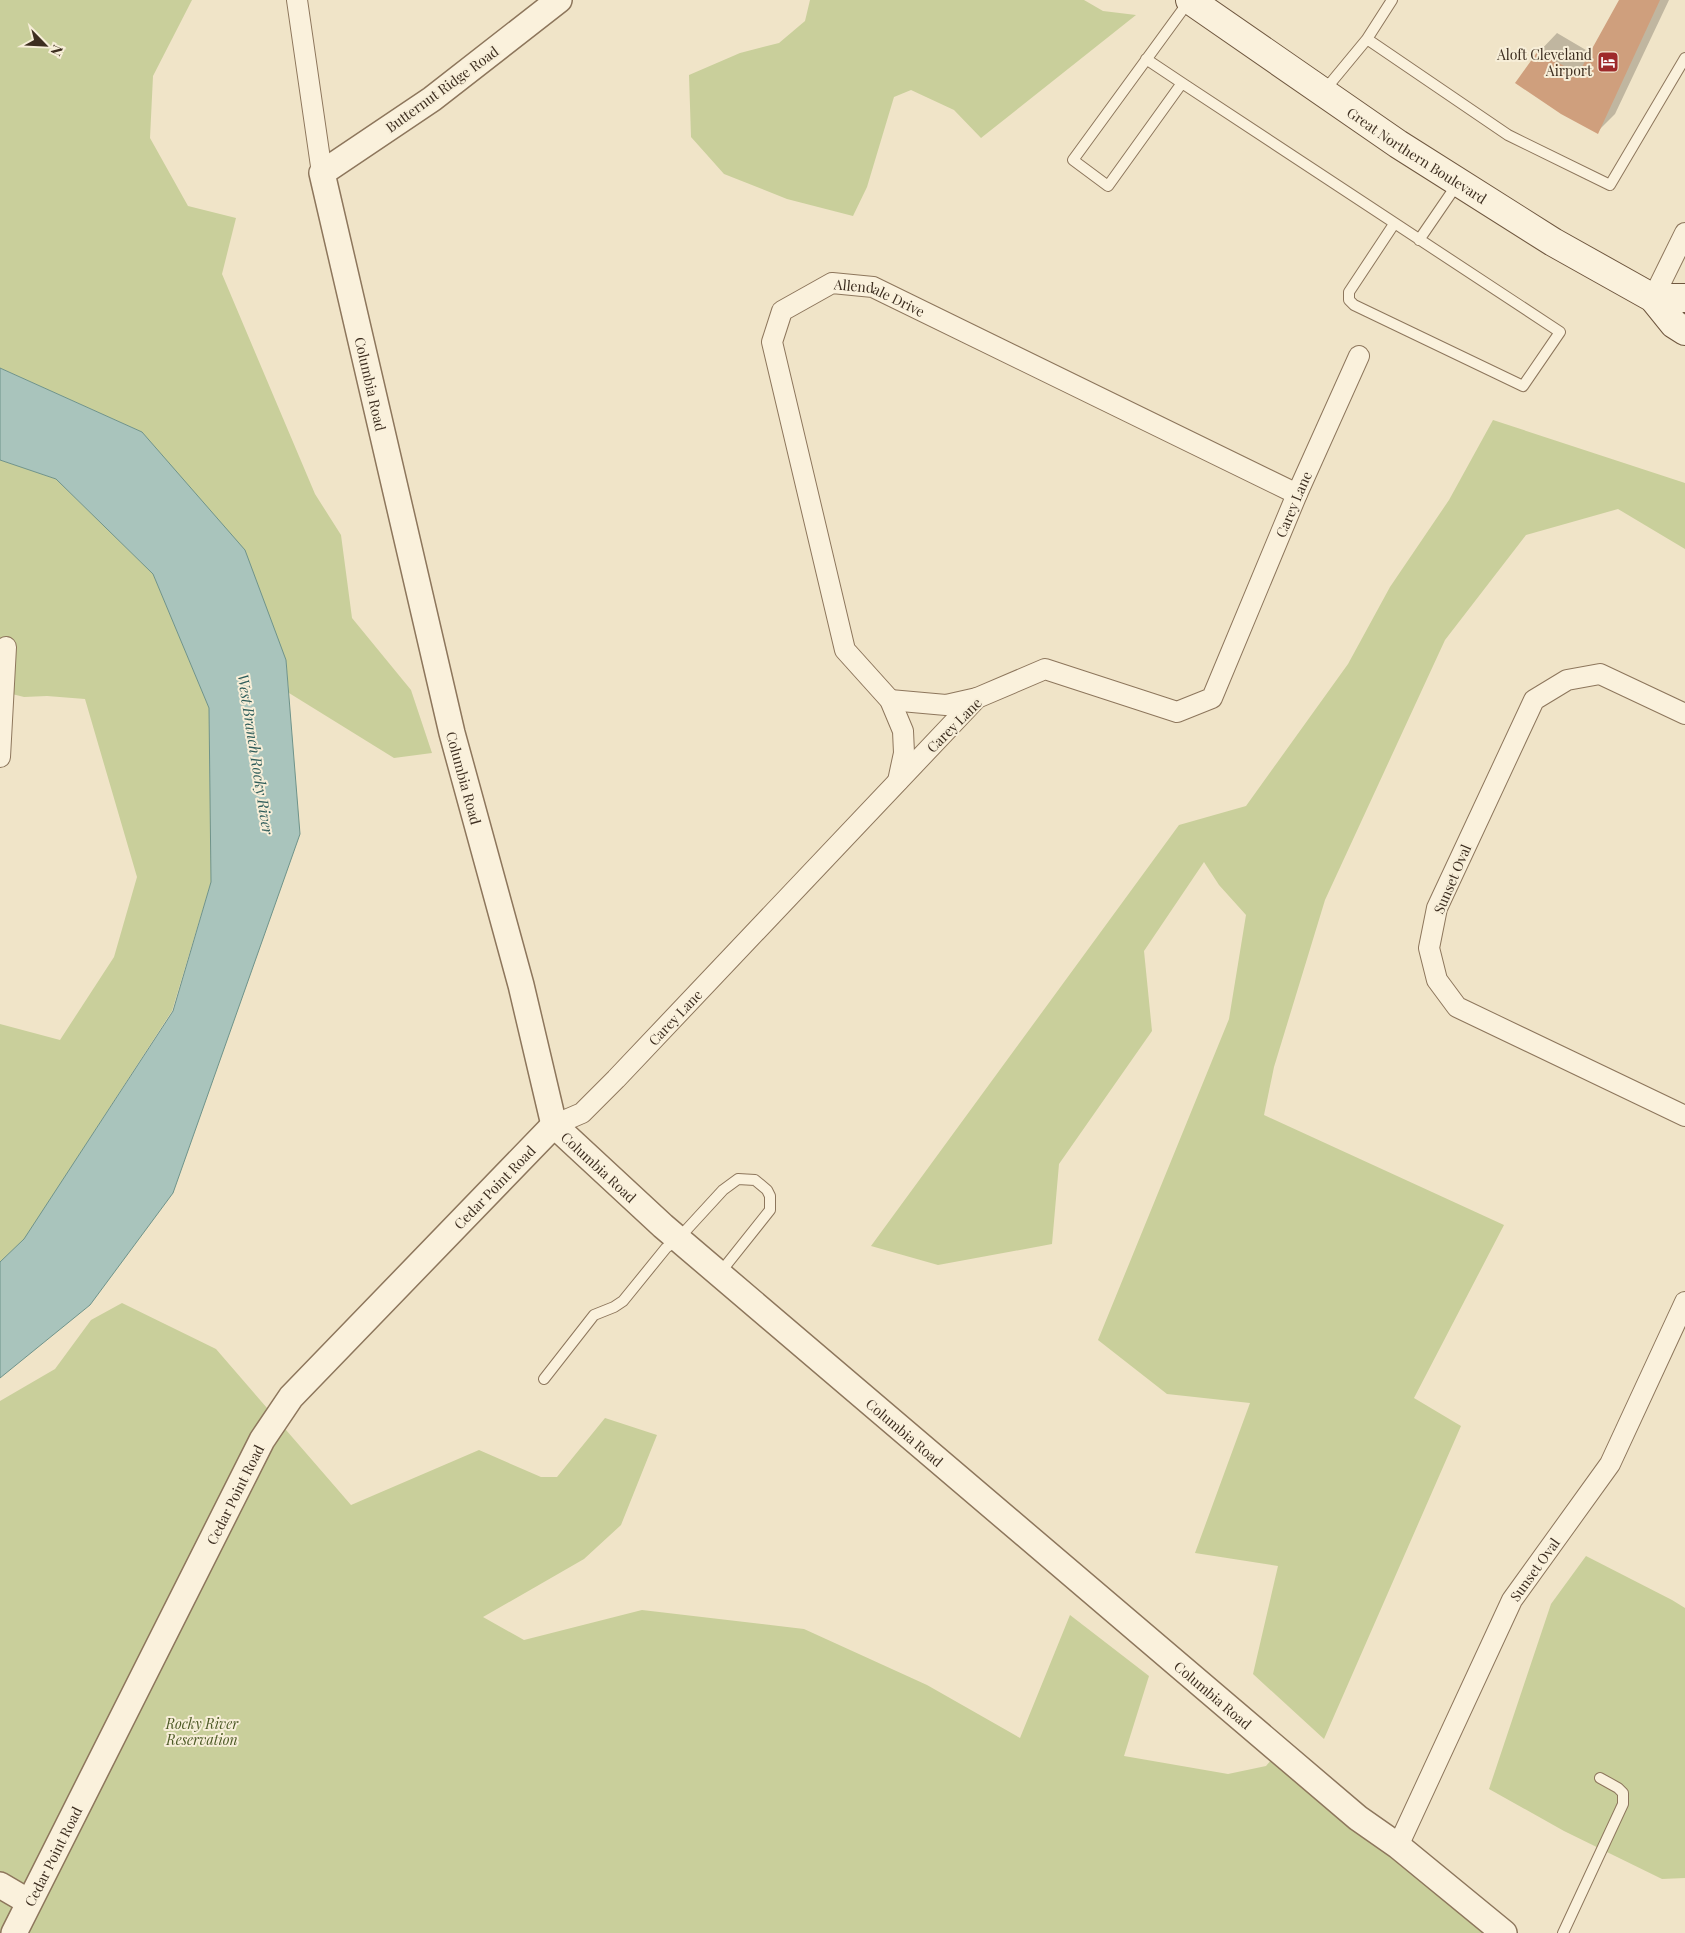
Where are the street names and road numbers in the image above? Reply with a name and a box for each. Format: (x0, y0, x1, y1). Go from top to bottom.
street label: Butternut Ridge Road (382, 42, 502, 136)
street label: Great Northern Boulevard (1344, 102, 1491, 207)
street label: Allendale Drive (832, 274, 928, 320)
street label: Columbia Road (351, 335, 391, 433)
street label: Carey Lane (1271, 468, 1316, 540)
street label: Carey Lane (922, 693, 986, 757)
street label: Columbia Road (442, 729, 486, 827)
street label: Sunset Oval (1429, 841, 1475, 917)
street label: Carey Lane (644, 985, 706, 1049)
street label: Columbia Road (557, 1127, 641, 1206)
street label: Cedar Point Road (449, 1141, 539, 1233)
street label: Columbia Road (862, 1394, 948, 1470)
street label: Cedar Point Road (202, 1441, 268, 1548)
street label: Sunset Oval (1505, 1534, 1563, 1605)
street label: Columbia Road (1171, 1656, 1256, 1733)
street label: Cedar Point Road (20, 1803, 86, 1909)

